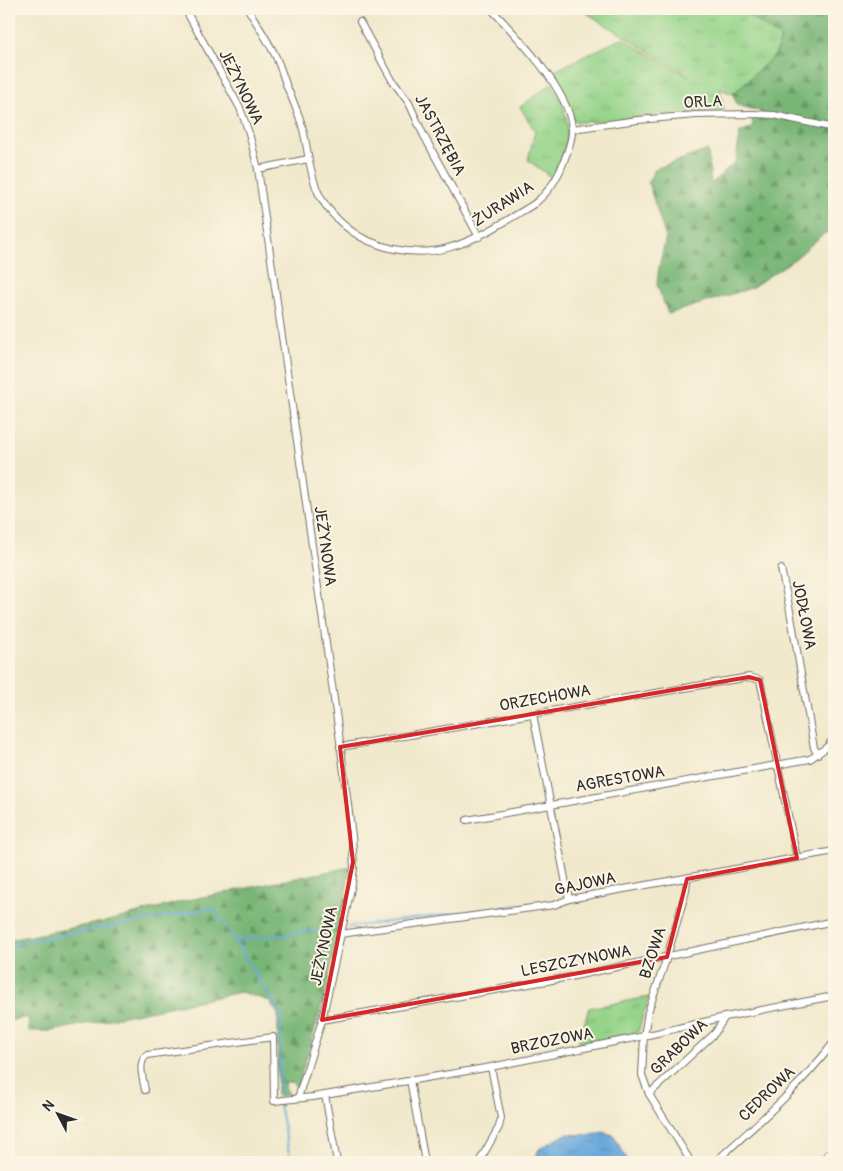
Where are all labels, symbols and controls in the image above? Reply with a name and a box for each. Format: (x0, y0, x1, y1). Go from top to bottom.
street label: JEŻYNOWA (214, 46, 268, 128)
street label: JASTRZĘBIA (410, 91, 470, 179)
street label: ORLA (683, 91, 723, 113)
street label: ŻURAWIA (469, 177, 537, 231)
street label: JEŻYNOWA (309, 505, 341, 587)
street label: JODŁOWA (787, 579, 821, 651)
street label: ORZECHOWA (498, 680, 592, 716)
street label: AGRESTOWA (574, 761, 666, 797)
street label: GAJOWA (553, 868, 617, 900)
street label: JEŻYNOWA (306, 904, 342, 988)
street label: BZOWA (635, 925, 671, 981)
street label: LESZCZYNOWA (519, 941, 633, 981)
street label: GRABOWA (646, 1015, 712, 1079)
street label: BRZOZOWA (509, 1023, 595, 1059)
street label: CEDROWA (735, 1062, 799, 1126)
north arrow (32, 1088, 82, 1138)
text: N (39, 1097, 58, 1115)

